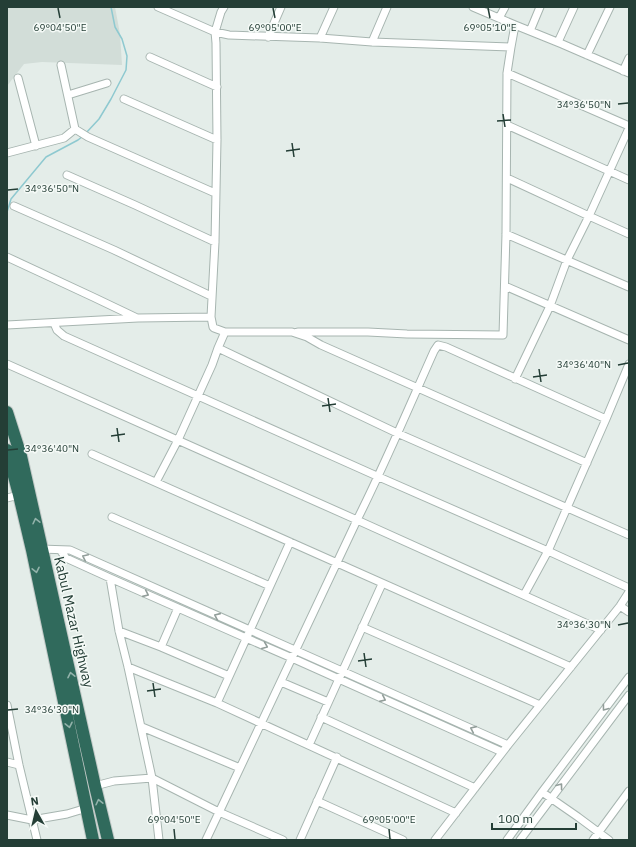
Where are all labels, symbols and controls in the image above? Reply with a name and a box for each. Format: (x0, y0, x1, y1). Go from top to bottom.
text: 69°04'50"E (33, 21, 87, 34)
text: 69°05'00"E (248, 21, 302, 34)
text: 69°05'10"E (463, 21, 517, 34)
text: 34°36'50"N (557, 98, 611, 111)
text: 34°36'50"N (25, 182, 79, 195)
text: 34°36'40"N (557, 358, 611, 371)
text: 34°36'40"N (25, 442, 79, 455)
one-way arrow (32, 518, 40, 524)
one-way arrow (82, 554, 90, 562)
street label: Kabul Mazar Highway (50, 555, 98, 689)
one-way arrow (31, 567, 39, 573)
one-way arrow (141, 589, 149, 597)
one-way arrow (213, 612, 220, 620)
text: 34°36'30"N (557, 618, 611, 631)
one-way arrow (261, 642, 268, 650)
one-way arrow (67, 672, 75, 678)
one-way arrow (379, 694, 387, 702)
text: 34°36'30"N (25, 703, 79, 716)
one-way arrow (603, 704, 610, 711)
one-way arrow (64, 721, 72, 728)
one-way arrow (469, 726, 477, 734)
one-way arrow (555, 784, 562, 791)
north arrow (16, 791, 56, 831)
text: N (30, 794, 40, 809)
one-way arrow (95, 799, 103, 805)
scale bar (492, 805, 576, 831)
text: 100 m (498, 811, 533, 826)
text: 69°04'50"E (147, 813, 201, 826)
text: 69°05'00"E (362, 813, 416, 826)

